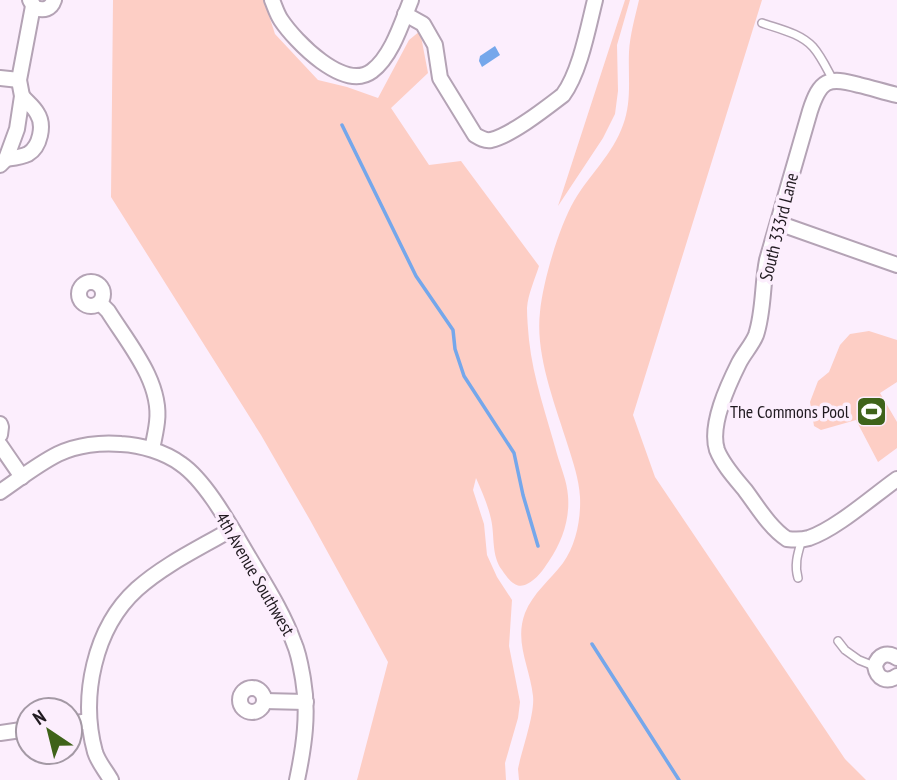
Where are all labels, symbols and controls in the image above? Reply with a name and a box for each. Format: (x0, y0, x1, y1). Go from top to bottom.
street label: South 333rd Lane (754, 170, 803, 283)
sports icon: The Commons Pool (855, 395, 889, 429)
place label: The Commons Pool (730, 400, 850, 423)
street label: 4th Avenue Southwest (211, 508, 300, 640)
north arrow (14, 696, 84, 766)
text: N (28, 704, 50, 730)

